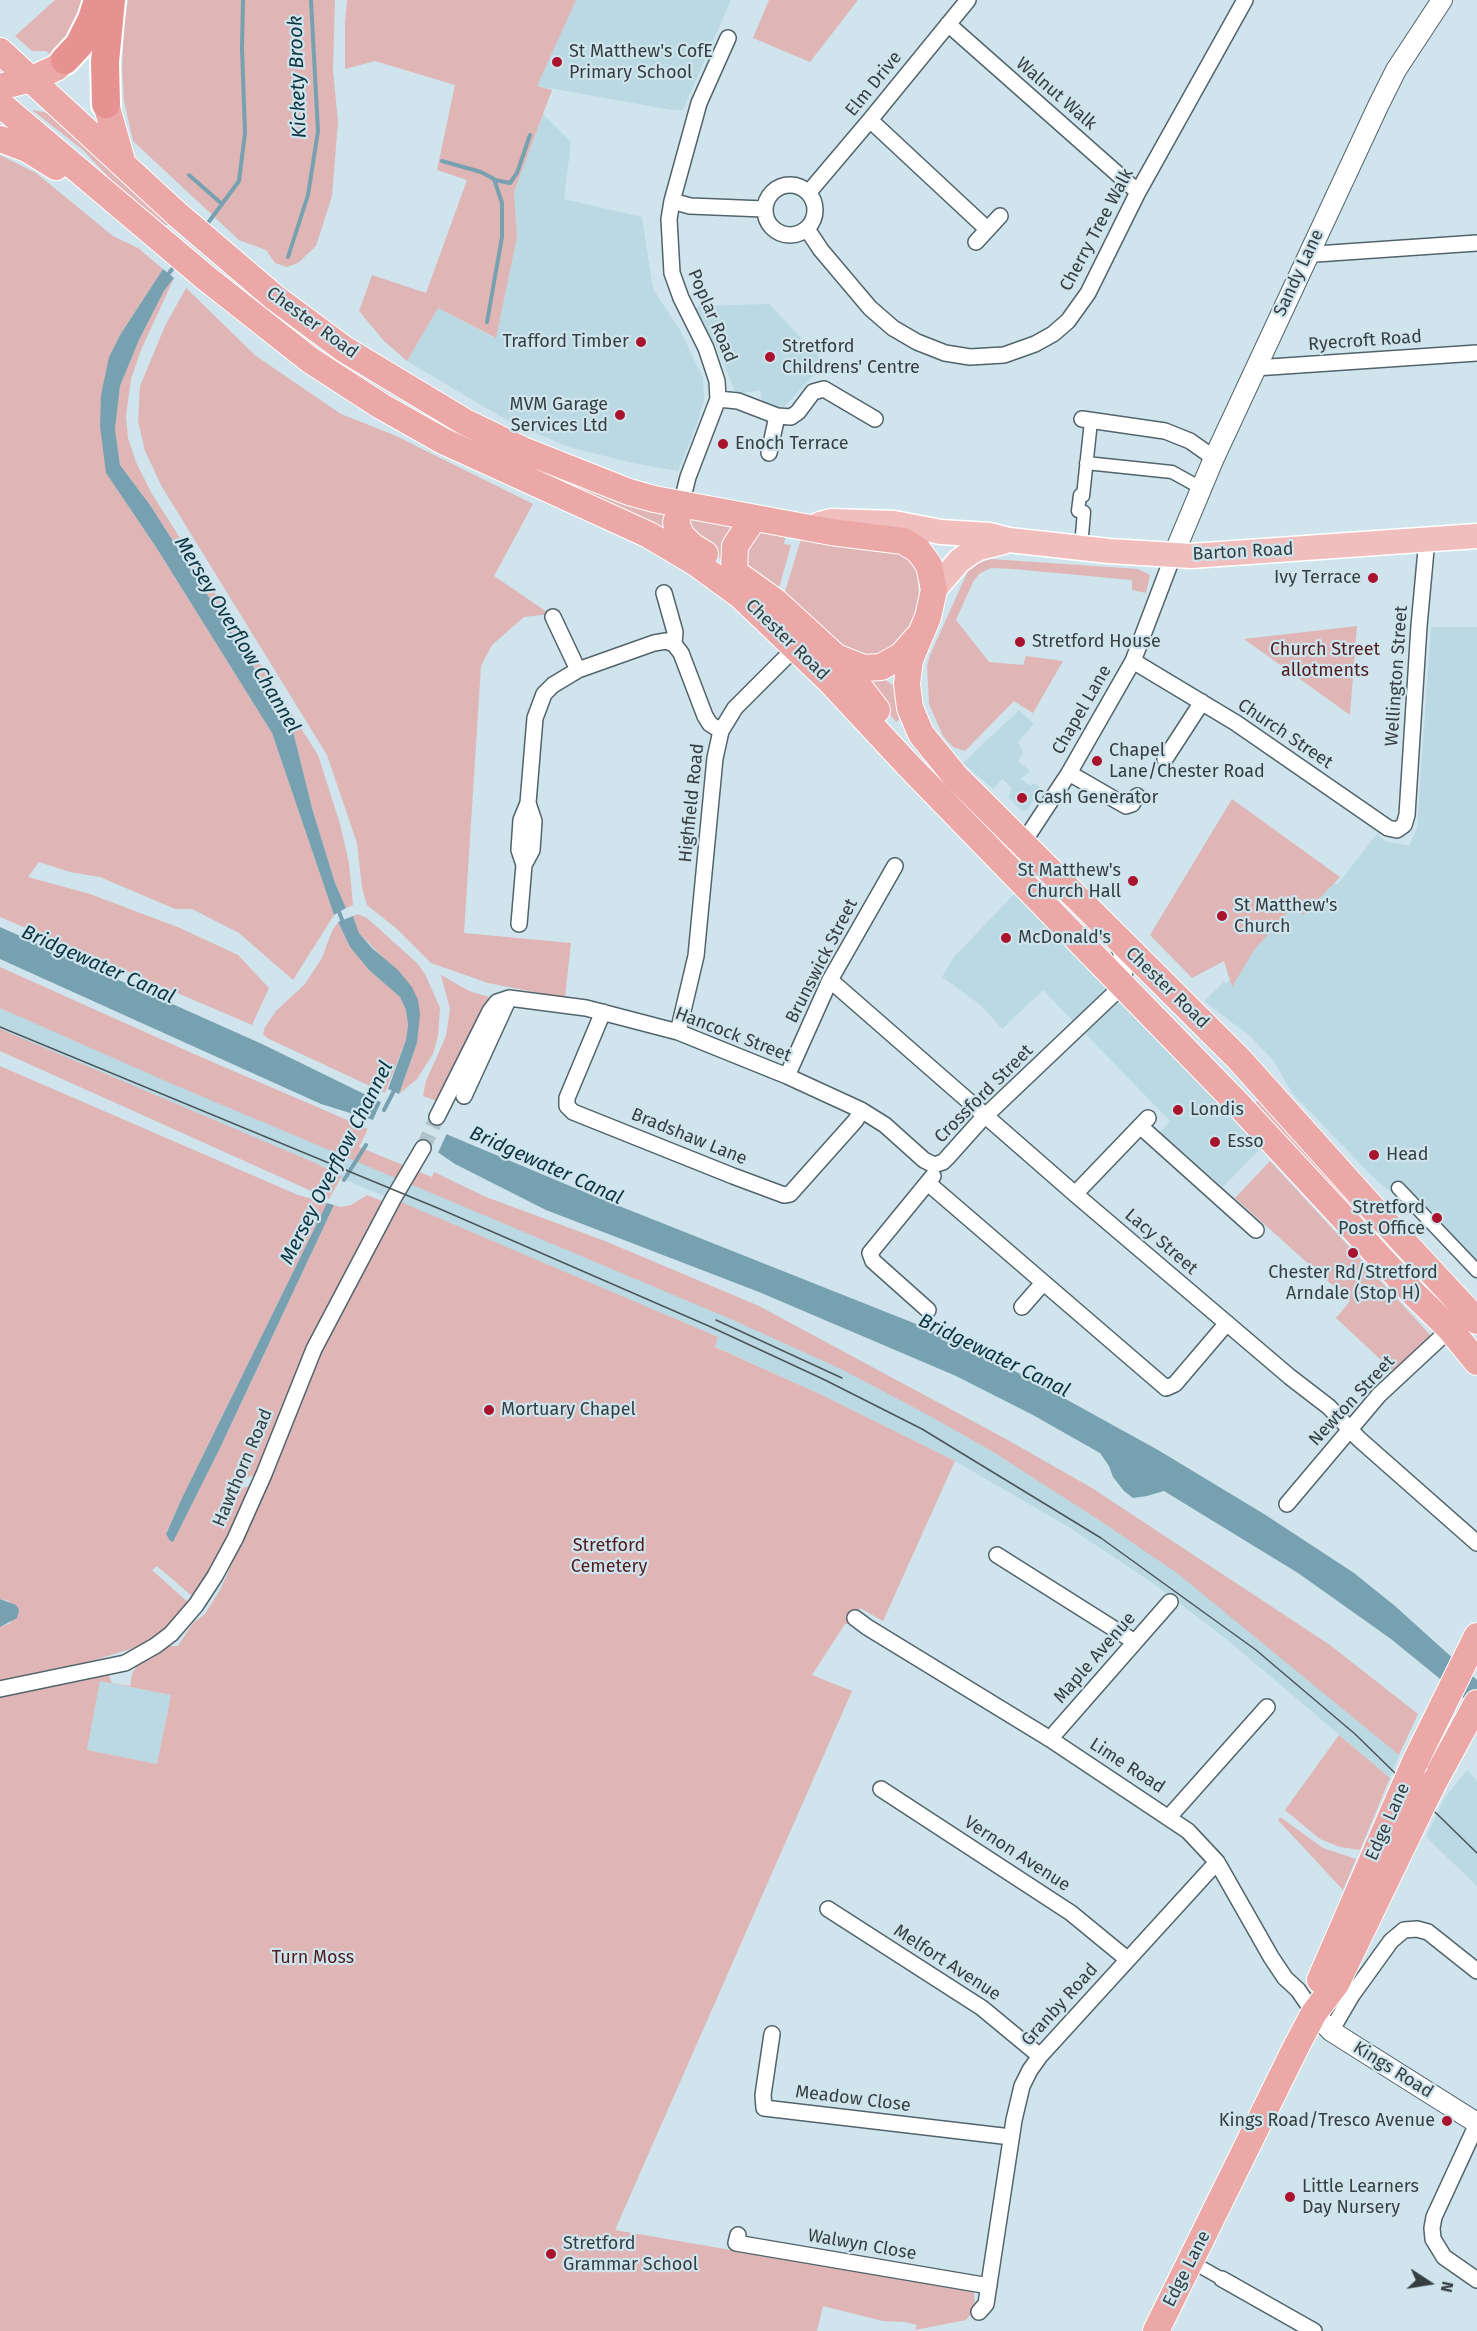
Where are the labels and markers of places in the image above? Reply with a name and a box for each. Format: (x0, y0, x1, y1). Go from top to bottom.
place label: St Matthew's CofE Primary School (569, 41, 713, 84)
marker: St Matthew's CofE Primary School (550, 55, 564, 69)
place label: Trafford Timber (503, 331, 629, 353)
marker: Trafford Timber (634, 335, 648, 349)
place label: Stretford Childrens' Centre (782, 336, 920, 378)
marker: Stretford Childrens' Centre (763, 350, 777, 364)
place label: MVM Garage Services Ltd (509, 394, 608, 436)
marker: MVM Garage Services Ltd (613, 408, 627, 422)
place label: Enoch Terrace (735, 433, 849, 455)
marker: Enoch Terrace (716, 437, 730, 451)
place label: Ivy Terrace (1274, 567, 1361, 589)
marker: Ivy Terrace (1366, 571, 1380, 585)
place label: Stretford House (1032, 631, 1161, 653)
marker: Stretford House (1013, 635, 1027, 649)
place label: Chapel Lane/Chester Road (1109, 740, 1265, 783)
marker: Chapel Lane/Chester Road (1090, 754, 1104, 768)
place label: Cash Generator (1034, 787, 1159, 809)
marker: Cash Generator (1015, 791, 1029, 805)
place label: St Matthew's Church Hall (1018, 860, 1121, 902)
marker: St Matthew's Church Hall (1126, 874, 1140, 888)
place label: St Matthew's Church (1234, 895, 1337, 938)
marker: St Matthew's Church (1215, 909, 1229, 923)
place label: McDonald's (1018, 927, 1111, 949)
marker: McDonald's (999, 931, 1013, 945)
place label: Londis (1190, 1099, 1244, 1121)
marker: Londis (1171, 1103, 1185, 1117)
place label: Esso (1227, 1131, 1264, 1153)
marker: Esso (1208, 1135, 1222, 1149)
place label: Head (1386, 1144, 1428, 1166)
marker: Head (1367, 1148, 1381, 1162)
place label: Stretford Post Office (1338, 1197, 1425, 1240)
marker: Stretford Post Office (1430, 1211, 1444, 1225)
marker: Chester Rd/Stretford Arndale (Stop H) (1346, 1246, 1360, 1260)
place label: Chester Rd/Stretford Arndale (Stop H) (1268, 1262, 1438, 1304)
place label: Mortuary Chapel (501, 1399, 636, 1421)
marker: Mortuary Chapel (482, 1403, 496, 1417)
place label: Kings Road/Tresco Avenue (1219, 2110, 1435, 2132)
marker: Kings Road/Tresco Avenue (1440, 2114, 1454, 2128)
place label: Little Learners Day Nursery (1302, 2176, 1419, 2218)
marker: Little Learners Day Nursery (1283, 2190, 1297, 2204)
place label: Stretford Grammar School (563, 2233, 698, 2276)
marker: Stretford Grammar School (544, 2247, 558, 2261)

